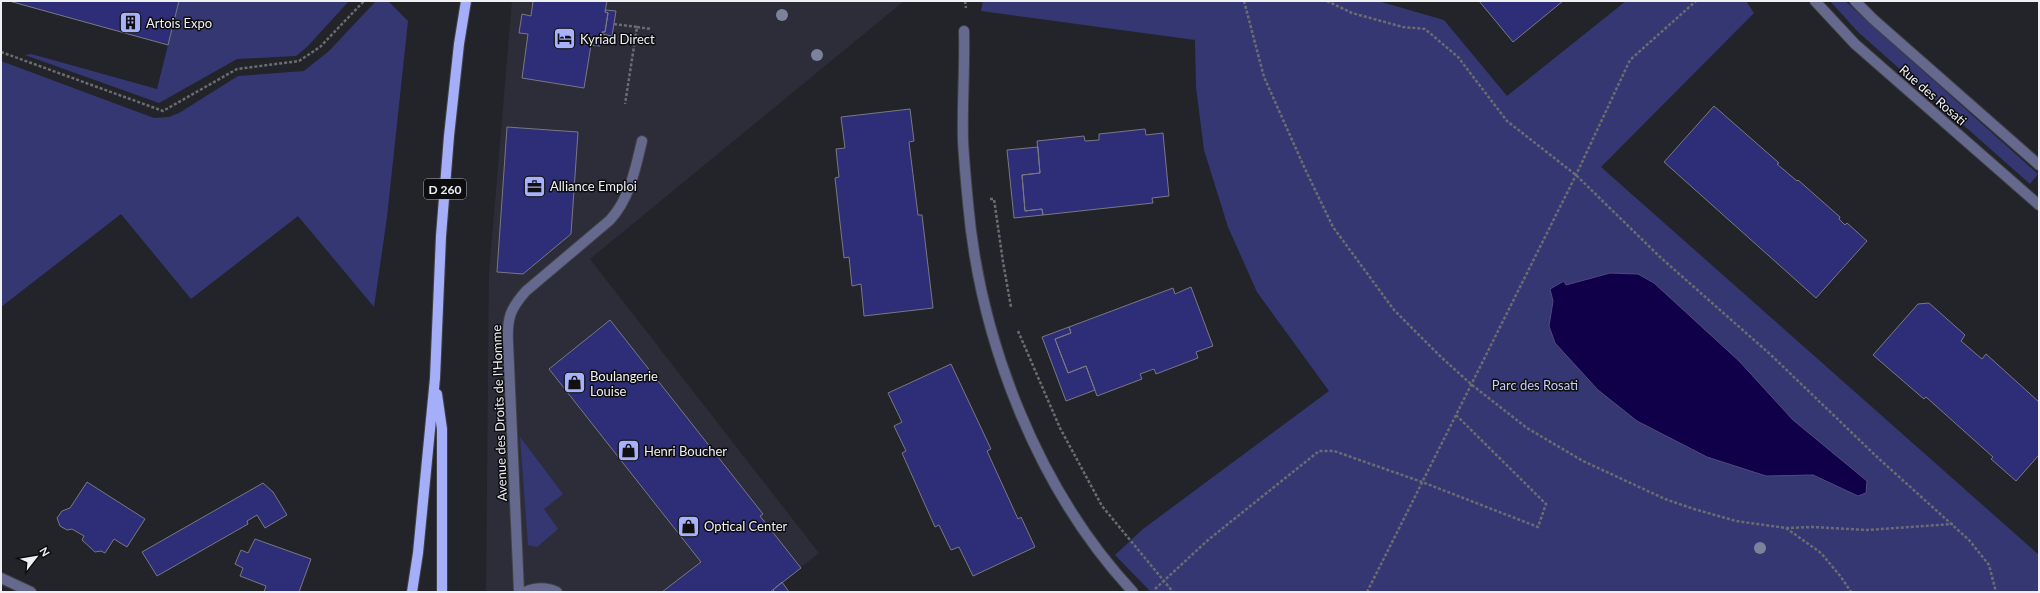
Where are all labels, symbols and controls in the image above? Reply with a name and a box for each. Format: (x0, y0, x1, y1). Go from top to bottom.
building icon: Artois Expo (118, 10, 144, 36)
place label: Artois Expo (146, 15, 212, 31)
hotel icon: Kyriad Direct (552, 26, 578, 52)
place label: Kyriad Direct (580, 31, 655, 47)
street label: Rue des Rosati (1896, 62, 1970, 128)
office icon: Alliance Emploi (522, 173, 548, 199)
place label: Alliance Emploi (550, 178, 637, 194)
road number: D 260 (424, 179, 466, 199)
street label: Avenue des Droits de l'Homme (488, 324, 510, 501)
place label: Boulangerie Louise (590, 368, 658, 399)
shop icon: Boulangerie Louise (562, 370, 588, 396)
park label: Parc des Rosati (1492, 377, 1578, 393)
shop icon: Henri Boucher (615, 438, 641, 464)
place label: Henri Boucher (644, 443, 727, 459)
shop icon: Optical Center (675, 513, 701, 539)
place label: Optical Center (704, 518, 788, 534)
north arrow (16, 537, 56, 577)
text: N (37, 545, 53, 559)

